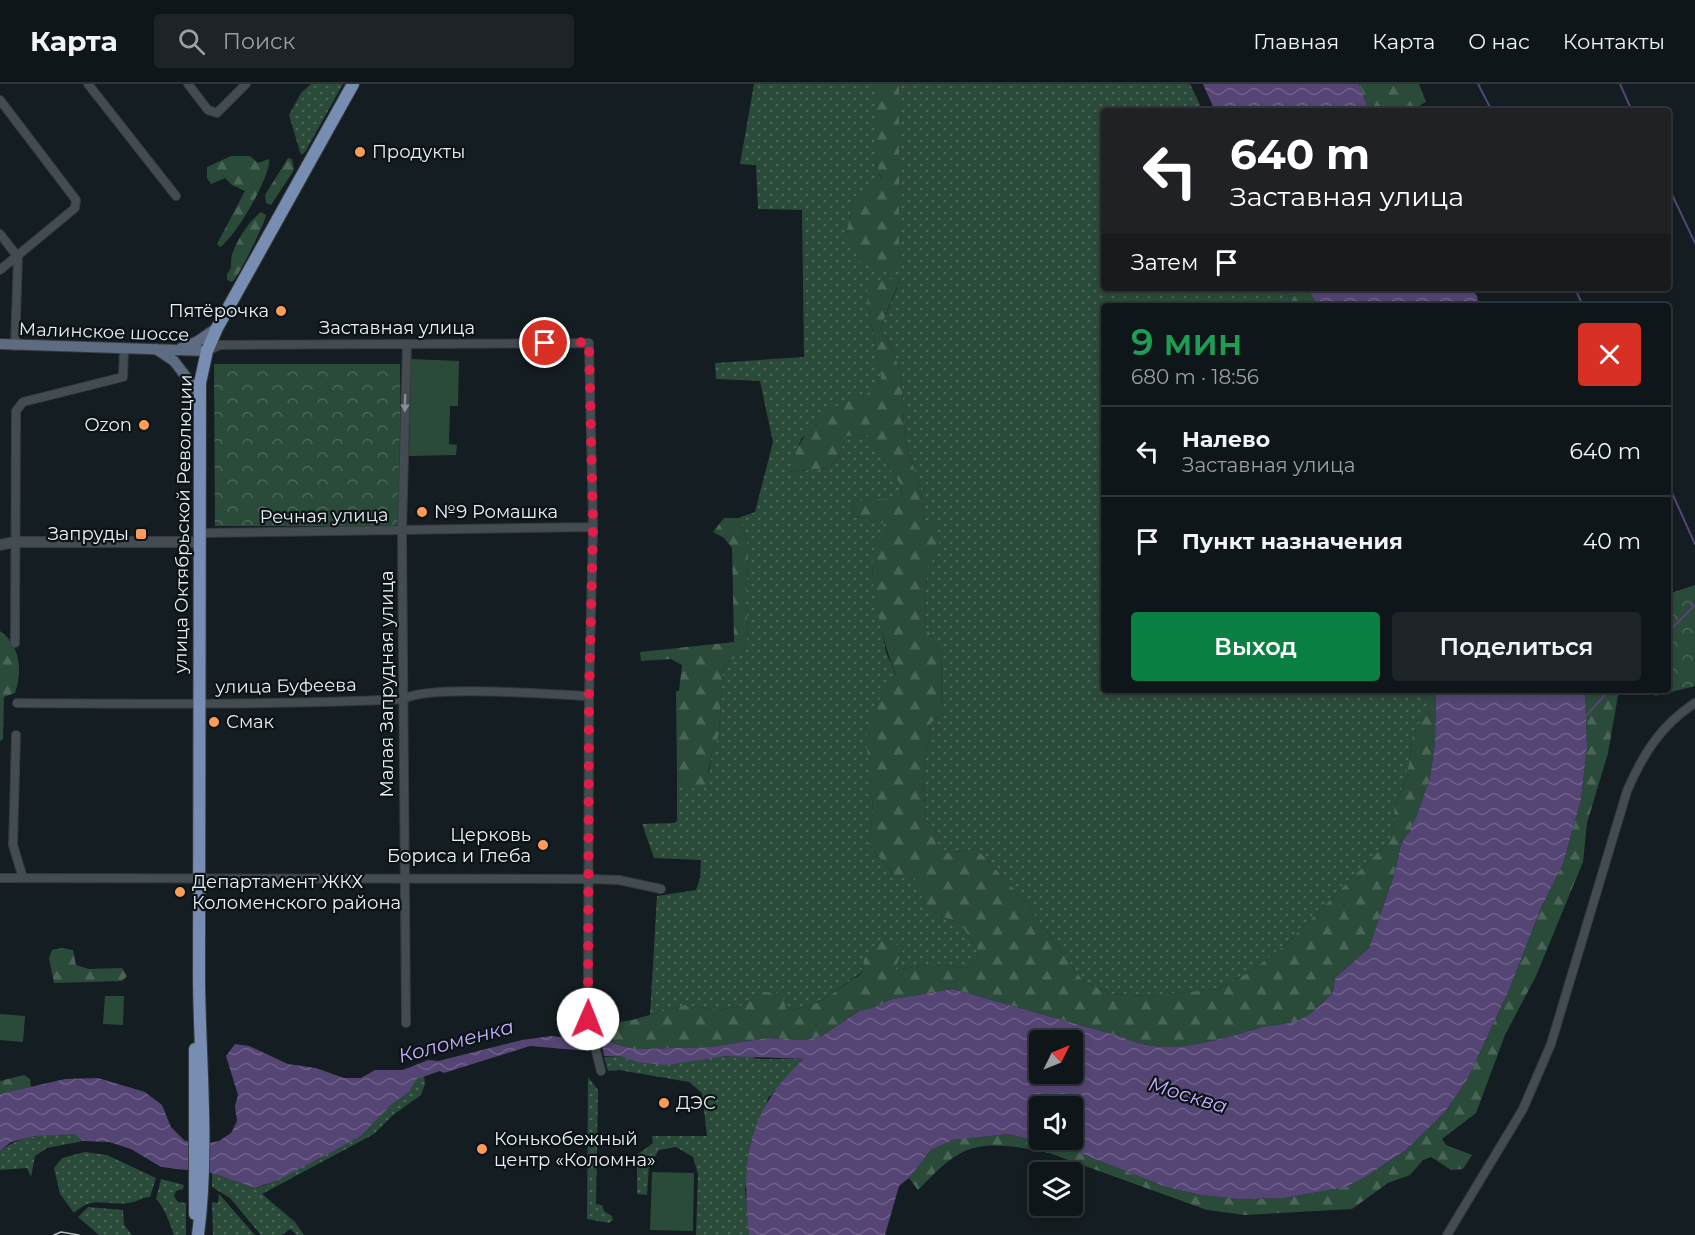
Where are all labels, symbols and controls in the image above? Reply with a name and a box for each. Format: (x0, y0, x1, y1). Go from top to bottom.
search box (154, 14, 574, 68)
text: Карта (30, 24, 118, 58)
icon: search (175, 25, 208, 58)
text: Поиск (223, 28, 295, 55)
text: Главная (1253, 29, 1339, 54)
text: Карта (1372, 29, 1435, 54)
text: О нас (1468, 29, 1530, 54)
text: Контакты (1563, 29, 1665, 54)
text: 640 m (1230, 128, 1370, 180)
icon: left (1131, 132, 1209, 210)
place label: Продукты (372, 141, 465, 163)
marker: Продукты (353, 145, 367, 159)
text: Заставная улица (1230, 180, 1464, 213)
icon: arrive (1210, 246, 1243, 279)
text: Затем (1131, 249, 1198, 276)
place label: Пятёрочка (169, 300, 269, 322)
marker: Пятёрочка (274, 304, 288, 318)
street label: Заставная улица (319, 317, 475, 339)
pin (519, 317, 570, 368)
street label: Малинское шоссе (18, 318, 190, 346)
text: 9 мин (1131, 320, 1243, 364)
button: close (1578, 323, 1641, 386)
icon: arrive (528, 326, 561, 359)
text: 680 m · 18:56 (1131, 365, 1259, 389)
street label: улица Октябрьской Революции (169, 374, 197, 675)
one-way arrow (400, 394, 410, 413)
place label: Ozon (84, 414, 132, 436)
marker: Ozon (137, 418, 151, 432)
text: Налево (1182, 426, 1270, 453)
icon: left (1131, 435, 1164, 468)
text: 640 m (1569, 438, 1641, 465)
text: Заставная улица (1182, 453, 1355, 477)
place label: №9 Ромашка (434, 501, 558, 523)
street label: Речная улица (259, 504, 389, 528)
marker: №9 Ромашка (415, 505, 429, 519)
place label: Запруды (48, 523, 129, 545)
icon: arrive (1131, 525, 1164, 558)
marker: Запруды (134, 527, 148, 541)
text: Пункт назначения (1182, 528, 1403, 555)
text: 40 m (1583, 528, 1641, 555)
street label: Малая Запрудная улица (376, 570, 398, 798)
button: Выход (1131, 612, 1380, 681)
button: Поделиться (1392, 612, 1641, 681)
street label: улица Буфеева (214, 674, 357, 698)
place label: Смак (226, 711, 275, 733)
marker: Смак (207, 715, 221, 729)
place label: Церковь Бориса и Глеба (387, 824, 531, 867)
marker: Церковь Бориса и Глеба (536, 838, 550, 852)
place label: Департамент ЖКХ Коломенского района (192, 871, 401, 914)
marker: Департамент ЖКХ Коломенского района (173, 885, 187, 899)
position arrow (556, 987, 620, 1051)
water label: Коломенка (396, 1014, 516, 1068)
north arrow (1029, 1030, 1083, 1084)
map controls (1029, 1030, 1083, 1216)
water label: Москва (1146, 1072, 1230, 1118)
place label: ДЭС (676, 1092, 716, 1114)
marker: ДЭС (657, 1096, 671, 1110)
button: sound (1029, 1096, 1083, 1150)
place label: Конькобежный центр «Коломна» (494, 1128, 656, 1171)
marker: Конькобежный центр «Коломна» (475, 1142, 489, 1156)
button: layers (1029, 1162, 1083, 1216)

